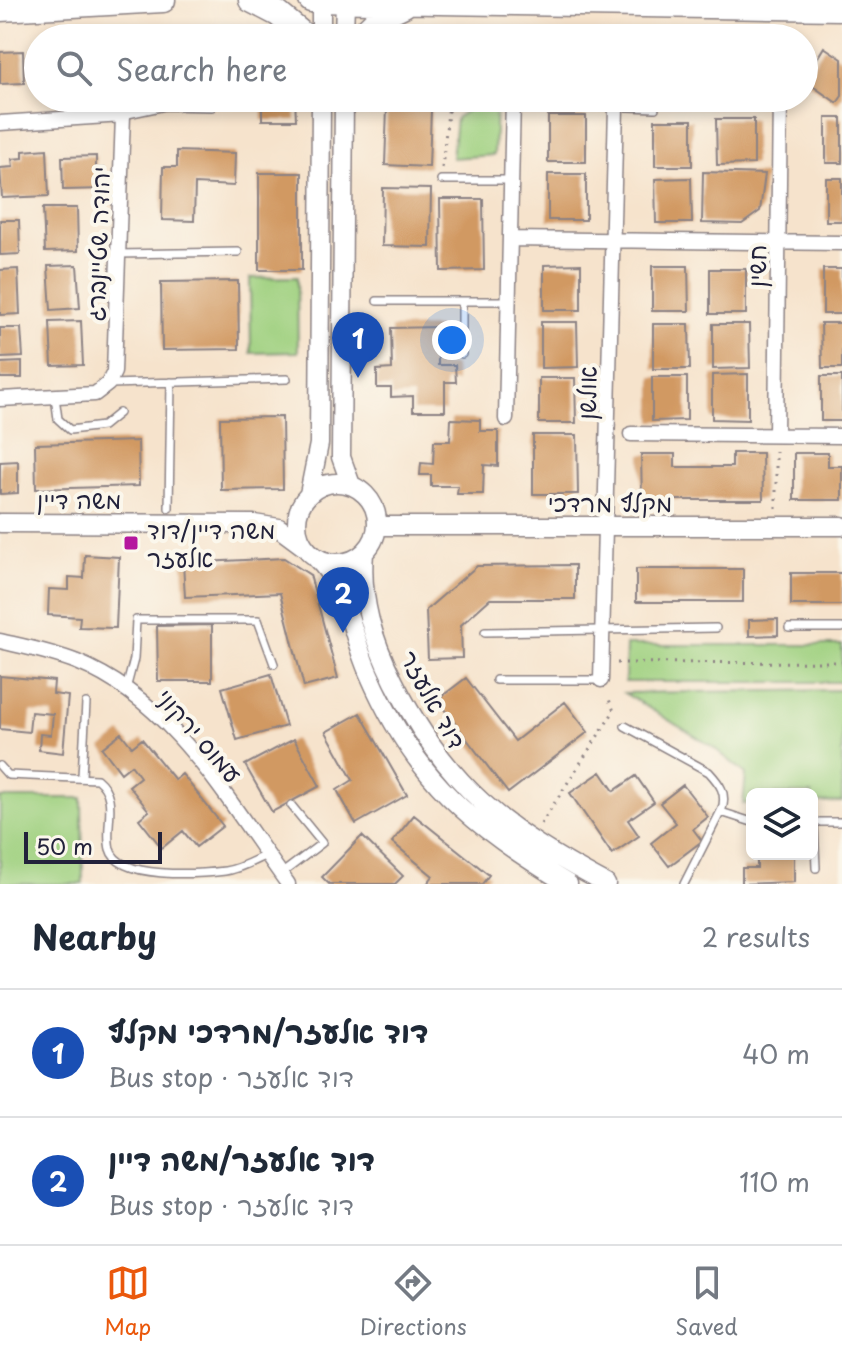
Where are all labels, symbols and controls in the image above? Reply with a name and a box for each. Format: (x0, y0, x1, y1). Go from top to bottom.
search box (24, 24, 818, 112)
icon: search (52, 46, 96, 90)
text: Search here (116, 46, 288, 91)
street label: יהודה שטיינברג (76, 166, 118, 322)
street label: חשין (738, 244, 774, 288)
pin: 1 (332, 312, 384, 378)
your location (432, 320, 472, 360)
street label: אולשן (568, 366, 604, 420)
street label: משה דיין (37, 481, 121, 517)
street label: מקלף מרדכי (548, 484, 672, 520)
place label: משה דיין/דוד אלעזר (147, 511, 275, 575)
marker: משה דיין/דוד אלעזר (122, 534, 140, 552)
pin: 2 (317, 567, 369, 633)
street label: דוד אלעזר (392, 643, 476, 755)
street label: עמוס ירקוני (149, 680, 251, 790)
map controls (746, 788, 818, 860)
button: layers (746, 788, 818, 860)
scale bar (24, 828, 162, 864)
text: 50 m (36, 829, 93, 862)
text: Nearby (32, 910, 157, 962)
text: 2 results (702, 917, 810, 956)
text: דוד אלעזר/מרדכי מקלף (108, 1008, 428, 1053)
text: 1 (52, 1034, 64, 1073)
text: 40 m (742, 1034, 810, 1073)
text: Bus stop · דוד אלעזר (108, 1057, 354, 1096)
text: דוד אלעזר/משה דיין (108, 1136, 375, 1181)
text: 2 (49, 1162, 67, 1201)
text: 110 m (739, 1162, 810, 1201)
text: Bus stop · דוד אלעזר (108, 1185, 354, 1224)
tab: Map (104, 1261, 151, 1342)
tab: Directions (360, 1261, 467, 1342)
tab: Saved (675, 1261, 738, 1342)

